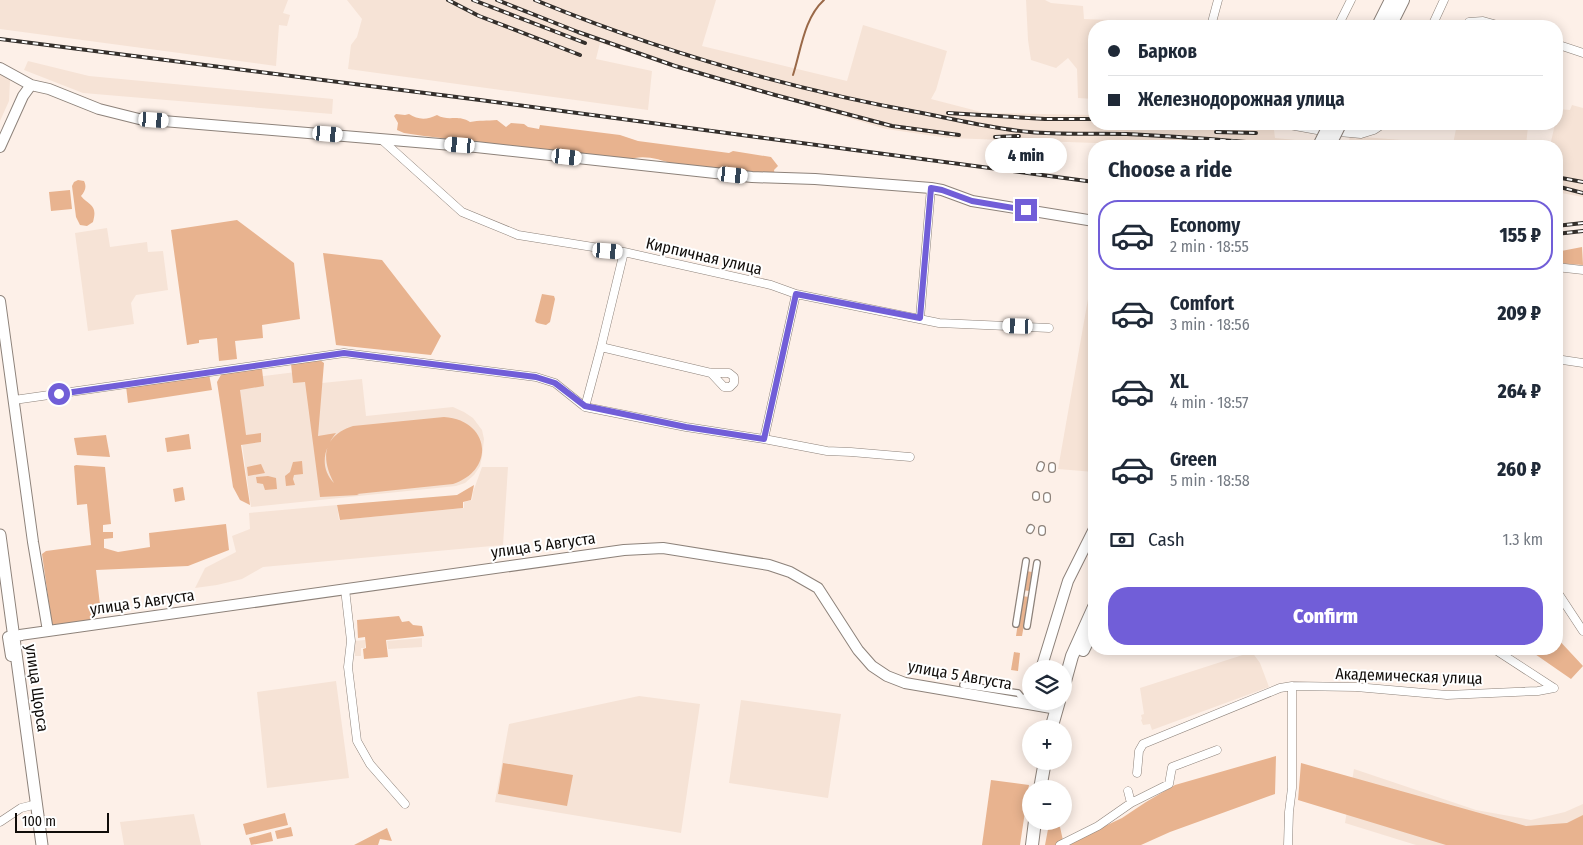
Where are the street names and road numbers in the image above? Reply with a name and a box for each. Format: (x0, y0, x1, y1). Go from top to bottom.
street label: Кирпичная улица (644, 233, 764, 279)
street label: улица 5 Августа (490, 528, 597, 562)
street label: улица 5 Августа (89, 585, 196, 619)
street label: улица Щорса (21, 643, 53, 733)
street label: улица 5 Августа (907, 657, 1014, 694)
street label: Академическая улица (1335, 664, 1483, 688)

